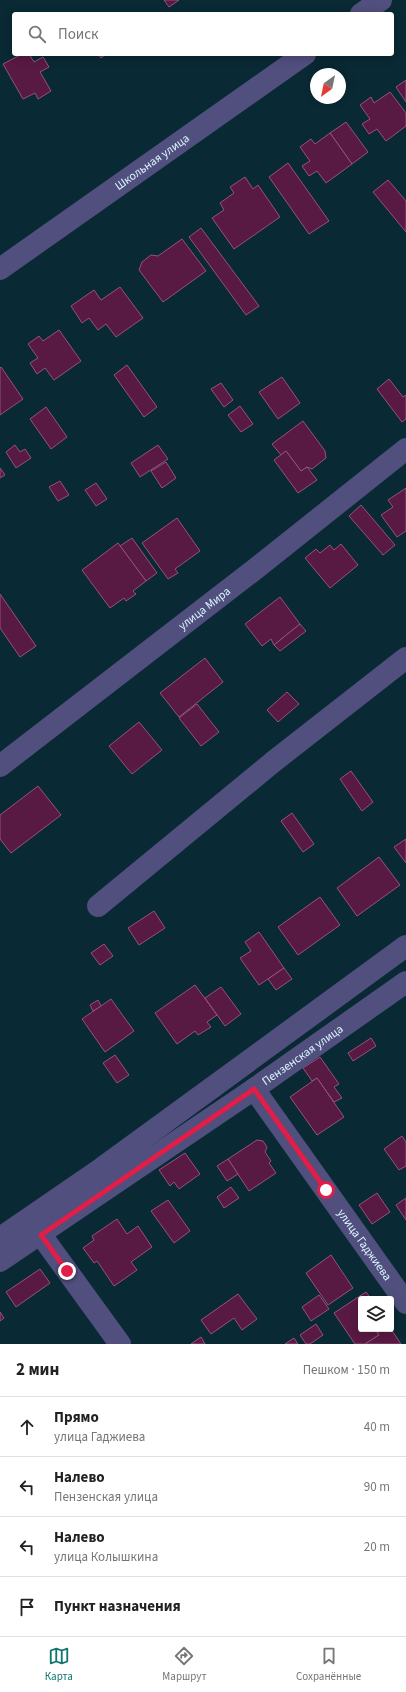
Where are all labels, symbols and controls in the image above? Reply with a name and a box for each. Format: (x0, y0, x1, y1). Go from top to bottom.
search box (12, 12, 394, 56)
icon: search (26, 23, 48, 45)
text: Поиск (58, 24, 99, 45)
north arrow (310, 68, 346, 104)
street label: Школьная улица (111, 130, 193, 194)
street label: улица Мира (175, 583, 234, 634)
street label: Пензенская улица (258, 1020, 347, 1090)
route start (317, 1181, 335, 1199)
street label: улица Гаджиева (333, 1205, 396, 1284)
route end (58, 1262, 76, 1280)
map controls (358, 1296, 394, 1332)
button: layers (358, 1296, 394, 1332)
text: 2 мин (16, 1358, 59, 1382)
text: Пешком · 150 m (303, 1361, 390, 1379)
text: Прямо (54, 1407, 99, 1428)
icon: ahead (16, 1416, 38, 1438)
text: 40 m (364, 1418, 390, 1436)
text: улица Гаджиева (54, 1428, 145, 1446)
text: Налево (54, 1467, 105, 1488)
icon: left (16, 1476, 38, 1498)
text: 90 m (364, 1478, 390, 1496)
text: Пензенская улица (54, 1488, 158, 1506)
text: Налево (54, 1527, 105, 1548)
icon: left (16, 1536, 38, 1558)
text: 20 m (364, 1538, 390, 1556)
text: улица Колышкина (54, 1548, 158, 1566)
icon: arrive (16, 1596, 38, 1618)
text: Пункт назначения (54, 1596, 181, 1617)
tab: Карта (45, 1645, 73, 1684)
tab: Маршрут (162, 1645, 207, 1684)
tab: Сохранённые (296, 1645, 361, 1684)

